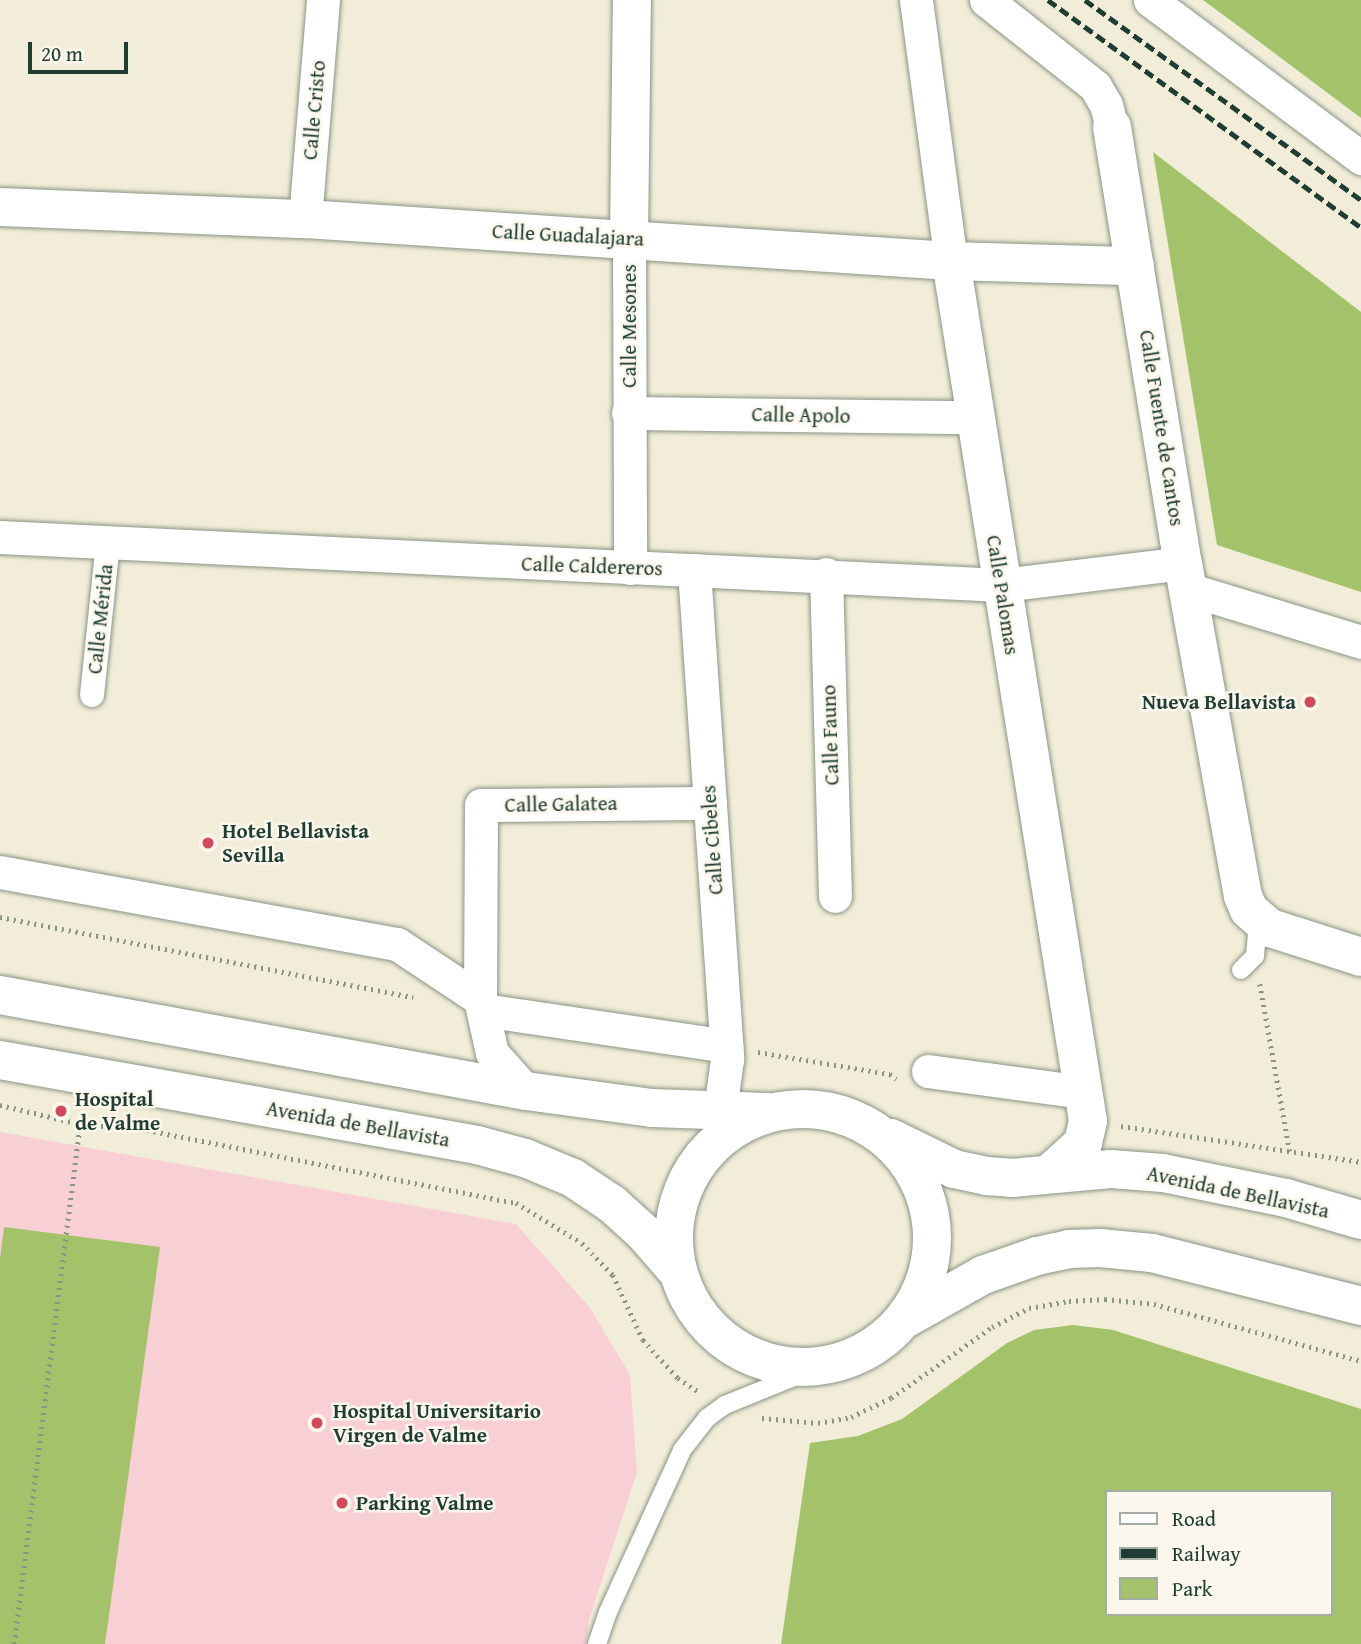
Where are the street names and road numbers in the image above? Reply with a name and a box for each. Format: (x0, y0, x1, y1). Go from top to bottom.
street label: Calle Cristo (297, 59, 331, 161)
street label: Calle Guadalajara (491, 218, 645, 252)
street label: Calle Mesones (616, 264, 642, 388)
street label: Calle Fuente de Cantos (1134, 328, 1190, 528)
street label: Calle Apolo (751, 402, 851, 428)
street label: Calle Palomas (981, 533, 1025, 657)
street label: Calle Caldereros (521, 551, 663, 581)
street label: Calle Mérida (82, 563, 118, 675)
street label: Calle Fauno (816, 684, 844, 786)
street label: Calle Cibeles (696, 784, 728, 896)
street label: Calle Galatea (504, 790, 618, 818)
street label: Avenida de Bellavista (264, 1095, 452, 1153)
street label: Avenida de Bellavista (1144, 1160, 1332, 1224)

